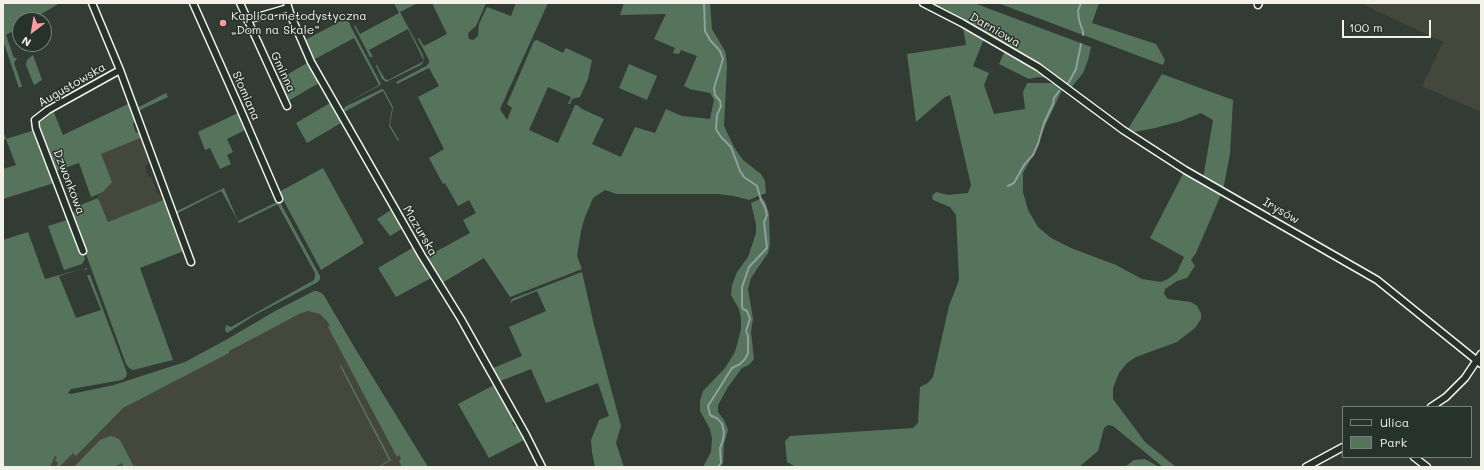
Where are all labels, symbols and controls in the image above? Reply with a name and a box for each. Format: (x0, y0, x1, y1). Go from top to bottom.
place label: Kaplica metodystyczna „Dom na Skale” (231, 9, 367, 37)
street label: Darniowa (967, 10, 1023, 50)
north arrow (12, 12, 52, 52)
scale bar (1344, 12, 1433, 38)
marker: Kaplica metodystyczna „Dom na Skale” (218, 18, 228, 28)
text: 100 m (1349, 19, 1383, 35)
text: N (19, 33, 34, 50)
street label: Gminna (267, 50, 299, 94)
street label: Augustowska (36, 60, 108, 110)
street label: Słomiana (229, 69, 263, 123)
street label: Dzwonkowa (50, 148, 88, 216)
street label: Irysów (1260, 195, 1302, 227)
street label: Mazurska (400, 203, 440, 259)
legend (1342, 406, 1472, 458)
text: Ulica (1380, 414, 1409, 430)
text: Park (1380, 434, 1407, 450)

